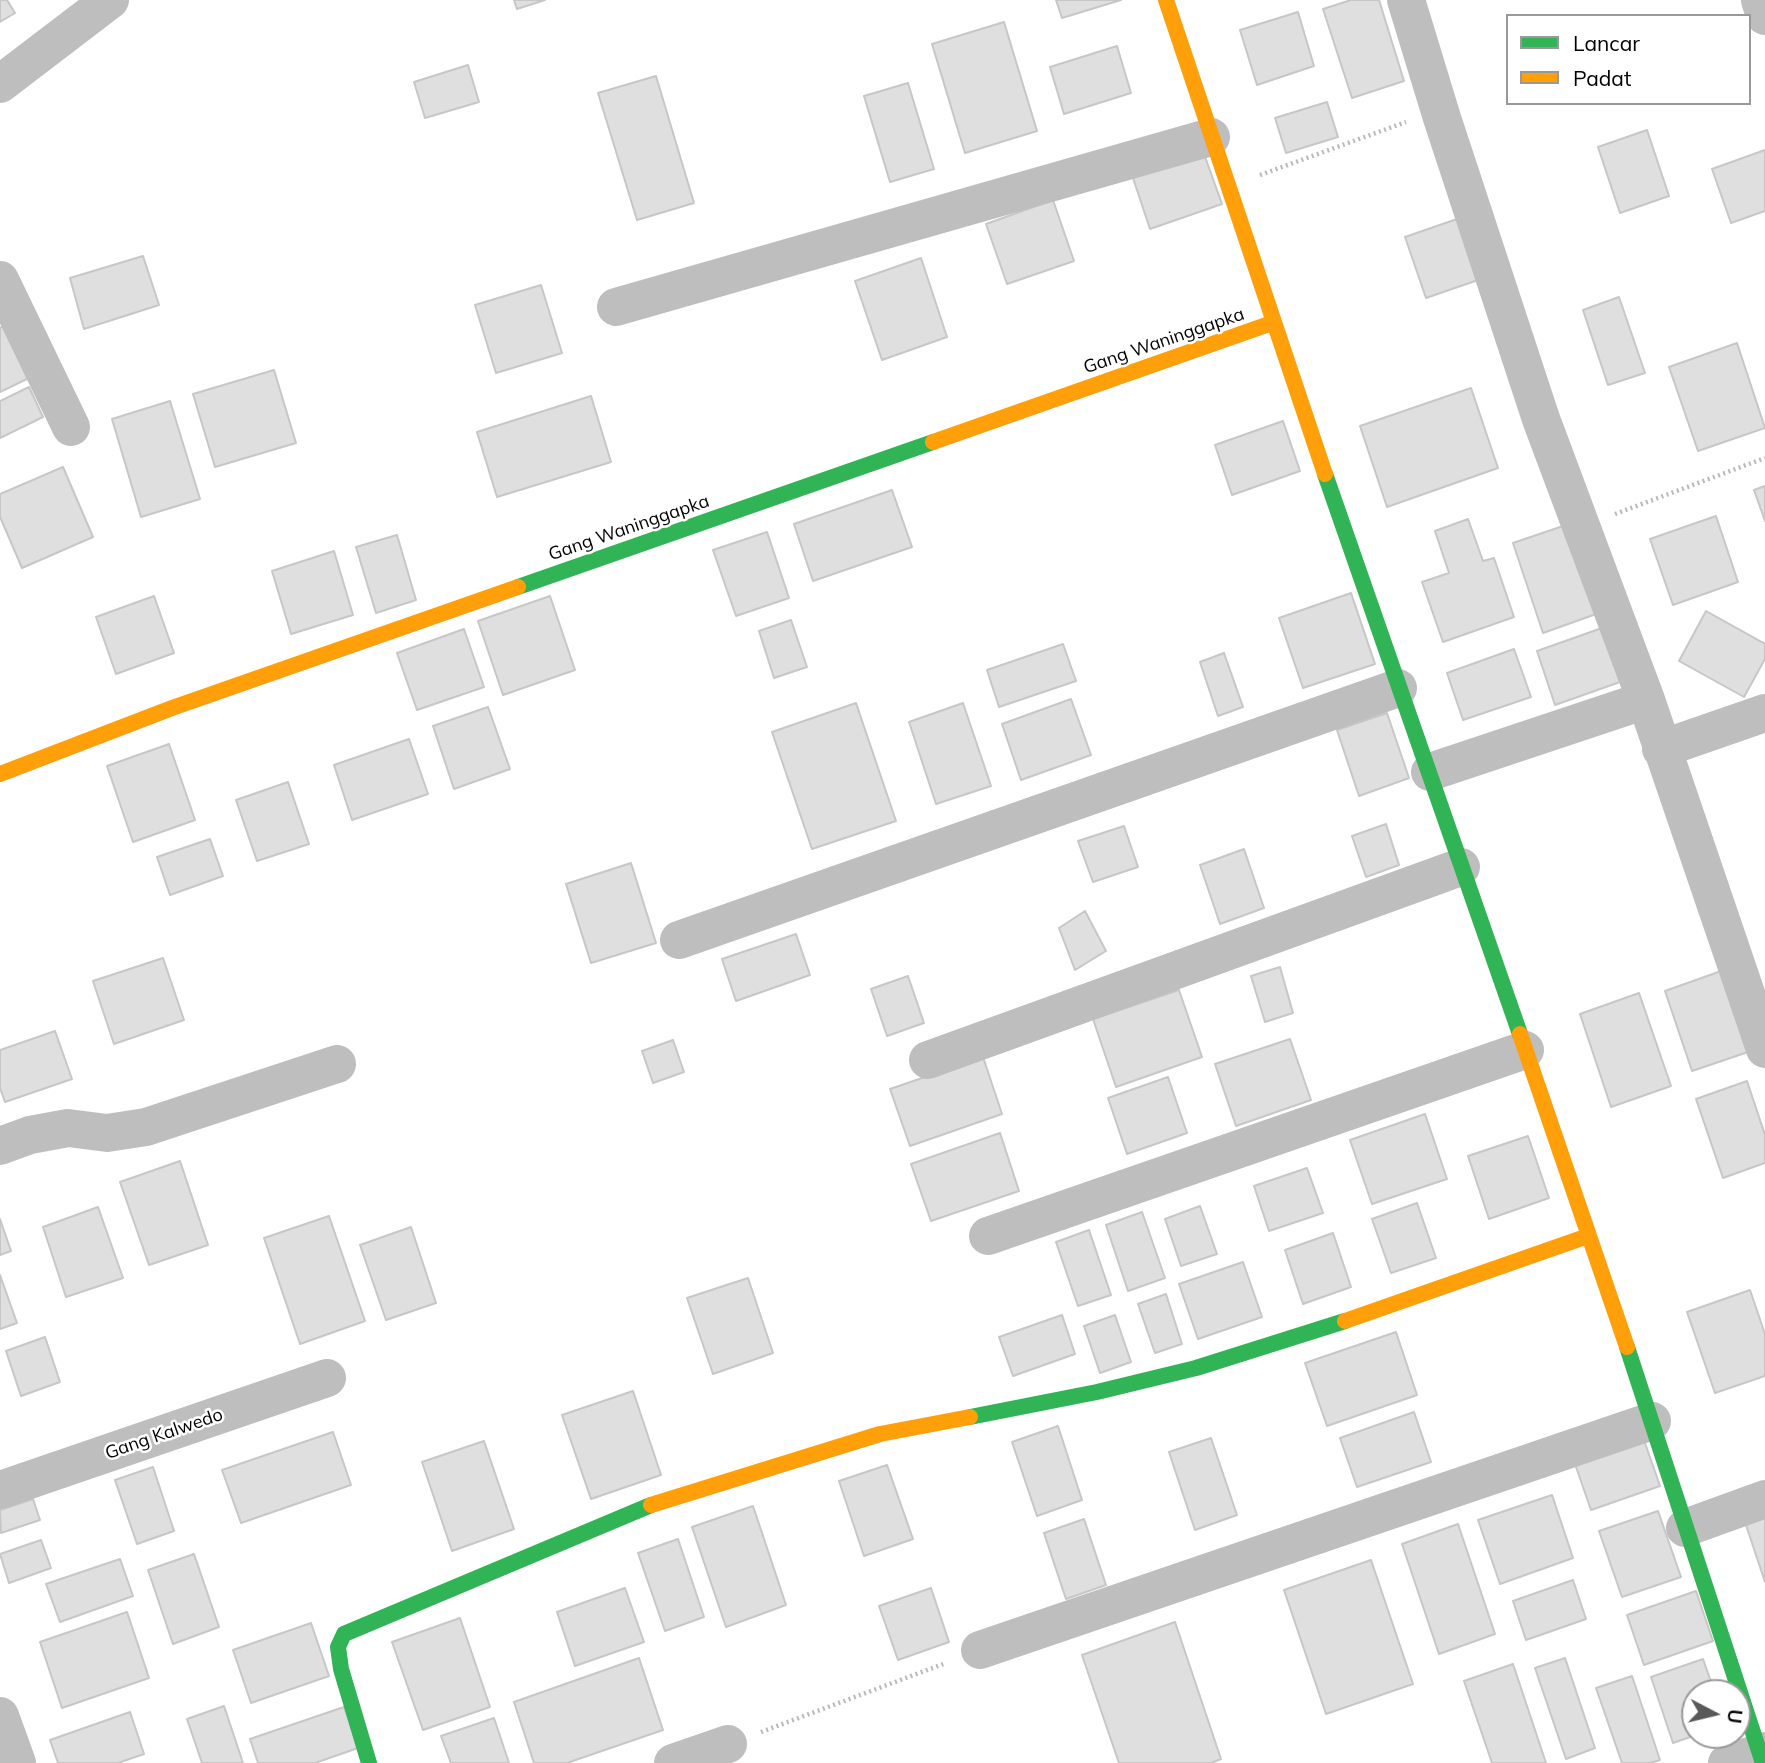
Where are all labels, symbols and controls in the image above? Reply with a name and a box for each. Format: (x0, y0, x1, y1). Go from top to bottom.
legend (1506, 14, 1751, 105)
text: Lancar (1573, 30, 1640, 56)
text: Padat (1573, 65, 1631, 91)
street label: Gang Waninggapka (1081, 303, 1247, 379)
street label: Gang Waninggapka (546, 490, 712, 566)
street label: Gang Kalwedo (102, 1404, 226, 1464)
north arrow (1681, 1679, 1751, 1749)
text: U (1722, 1708, 1748, 1725)

